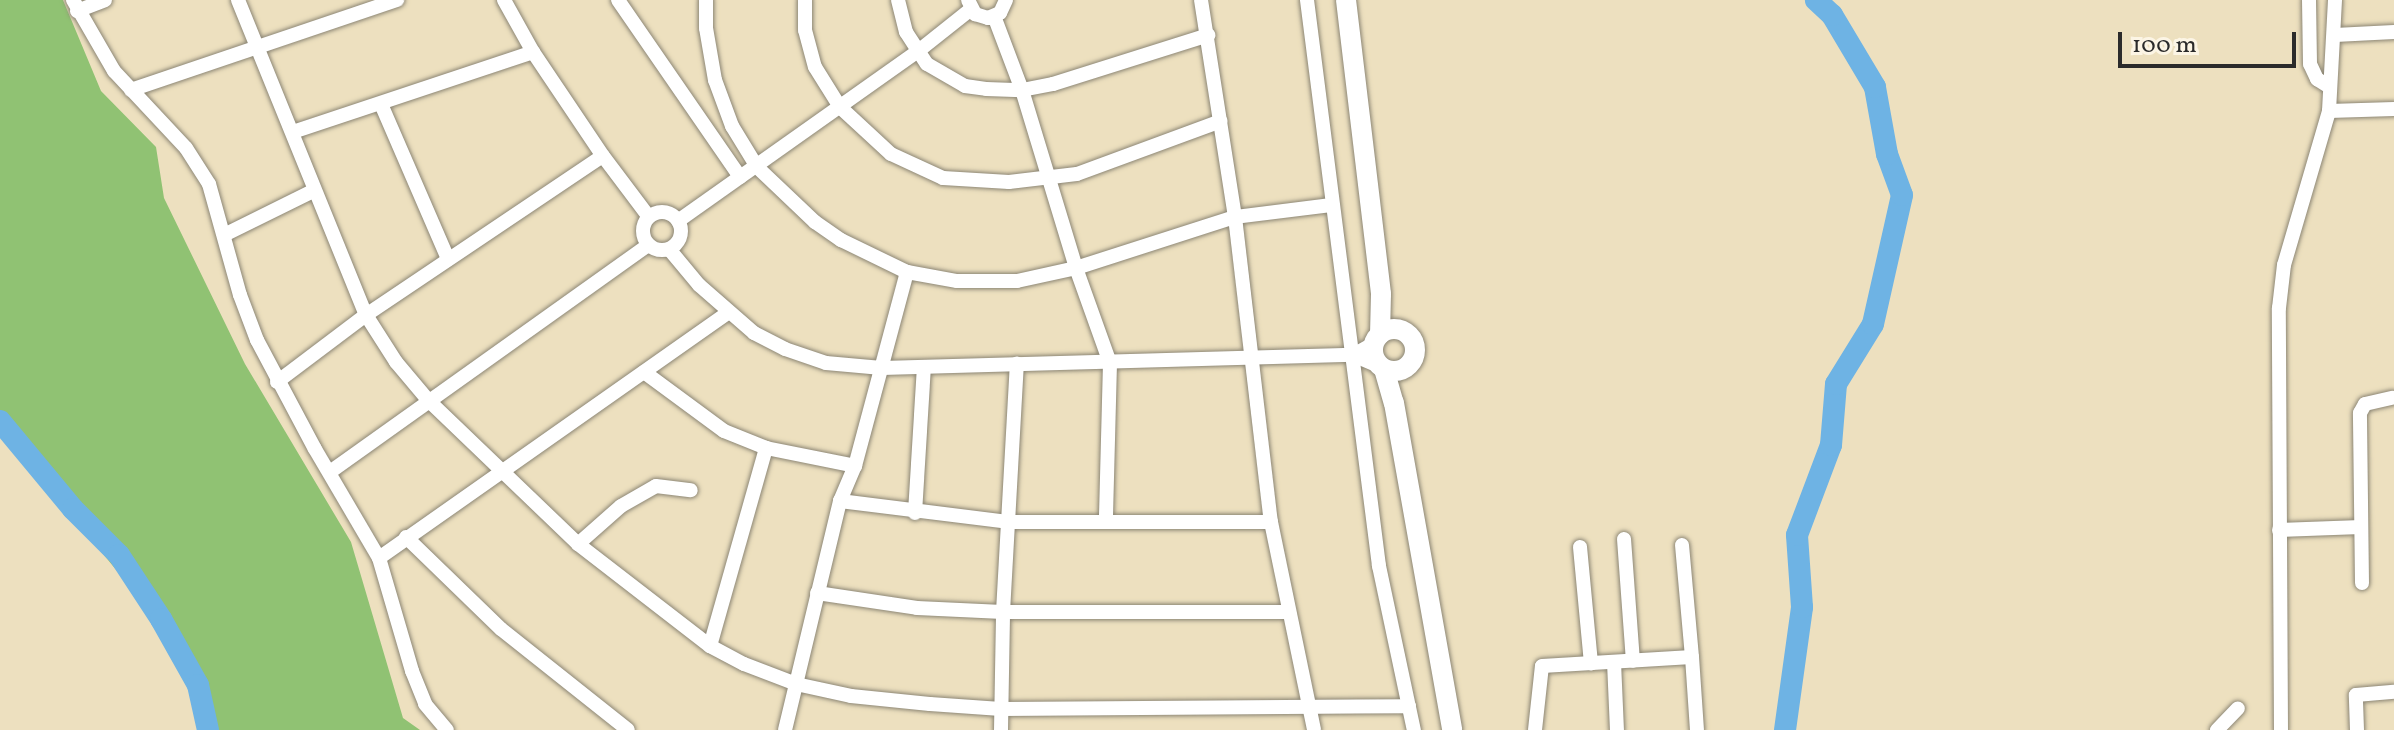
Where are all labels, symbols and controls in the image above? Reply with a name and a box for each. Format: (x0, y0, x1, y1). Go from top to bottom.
scale bar (2122, 16, 2300, 66)
text: 100 m (2132, 29, 2197, 63)

